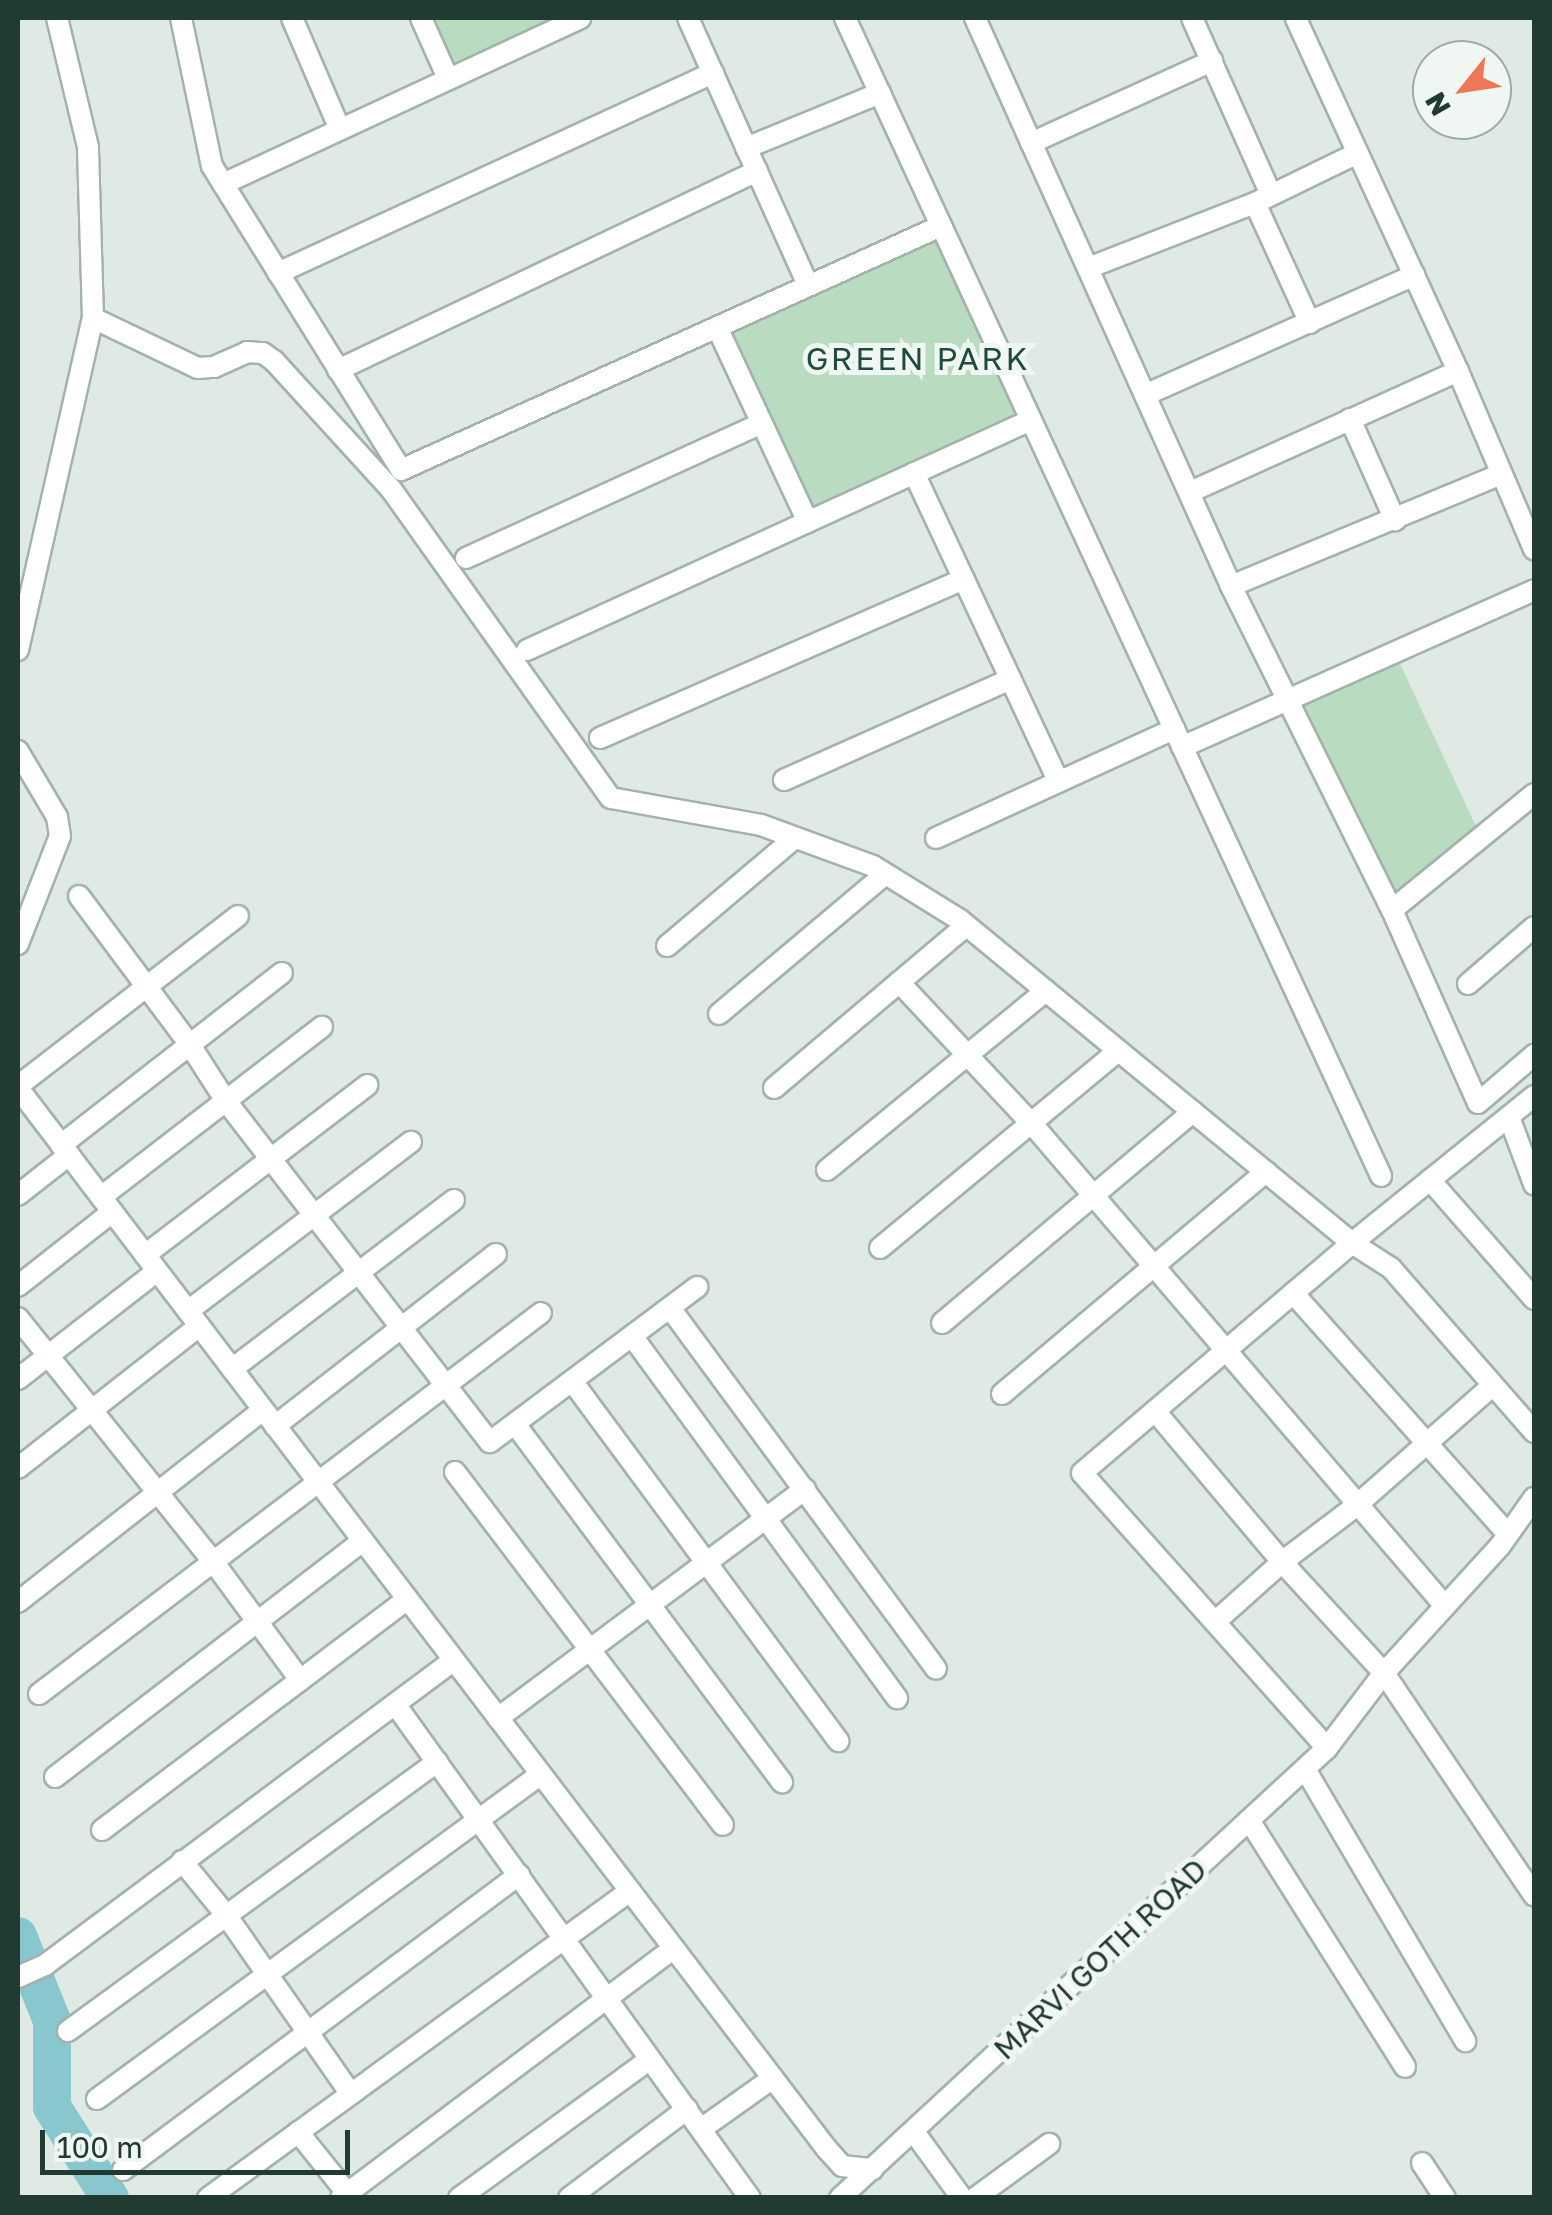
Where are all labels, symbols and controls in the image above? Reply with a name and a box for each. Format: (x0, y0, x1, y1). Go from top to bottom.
north arrow (1412, 40, 1512, 140)
text: N (1418, 87, 1457, 122)
district label: GREEN PARK (806, 339, 1030, 377)
street label: MARVI GOTH ROAD (986, 1851, 1214, 2067)
scale bar (45, 2110, 355, 2172)
text: 100 m (57, 2129, 143, 2165)

